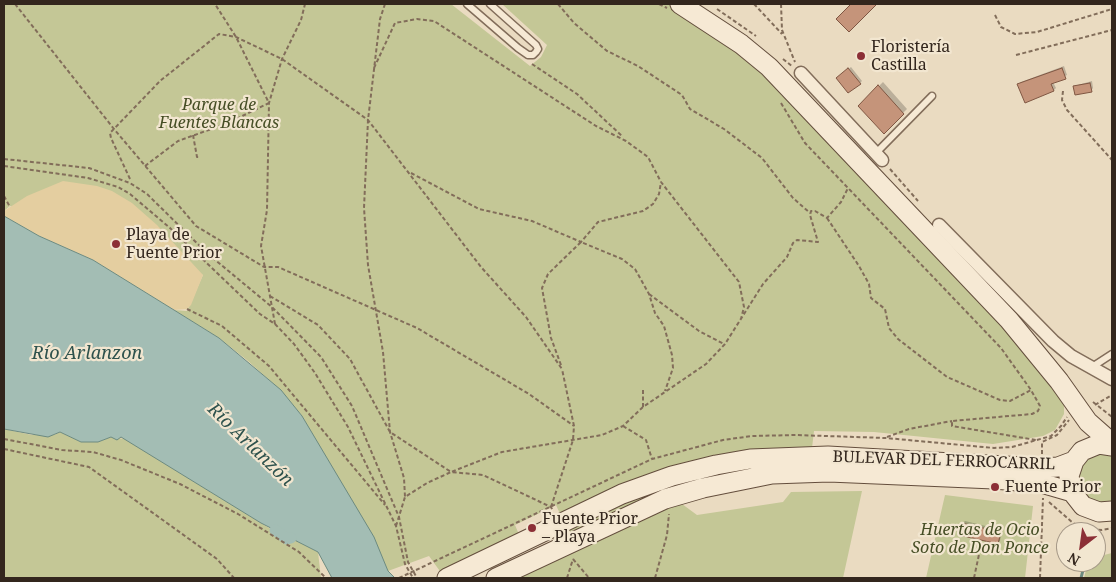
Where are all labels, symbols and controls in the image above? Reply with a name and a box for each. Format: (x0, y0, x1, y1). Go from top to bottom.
place label: Floristería Castilla (871, 37, 950, 75)
marker: Floristería Castilla (855, 50, 867, 62)
park label: Parque de Fuentes Blancas (159, 95, 279, 133)
place label: Playa de Fuente Prior (126, 225, 222, 263)
marker: Playa de Fuente Prior (110, 238, 122, 250)
water label: Río Arlanzon (32, 343, 142, 365)
water label: Río Arlanzón (203, 399, 297, 491)
street label: BULEVAR DEL FERROCARRIL (832, 448, 1056, 474)
place label: Fuente Prior (1005, 477, 1101, 497)
marker: Fuente Prior (989, 481, 1001, 493)
place label: Fuente Prior – Playa (542, 509, 638, 547)
park label: Huertas de Ocio Soto de Don Ponce (911, 520, 1049, 558)
marker: Fuente Prior – Playa (526, 522, 538, 534)
north arrow (1056, 522, 1106, 572)
text: N (1064, 549, 1083, 571)

